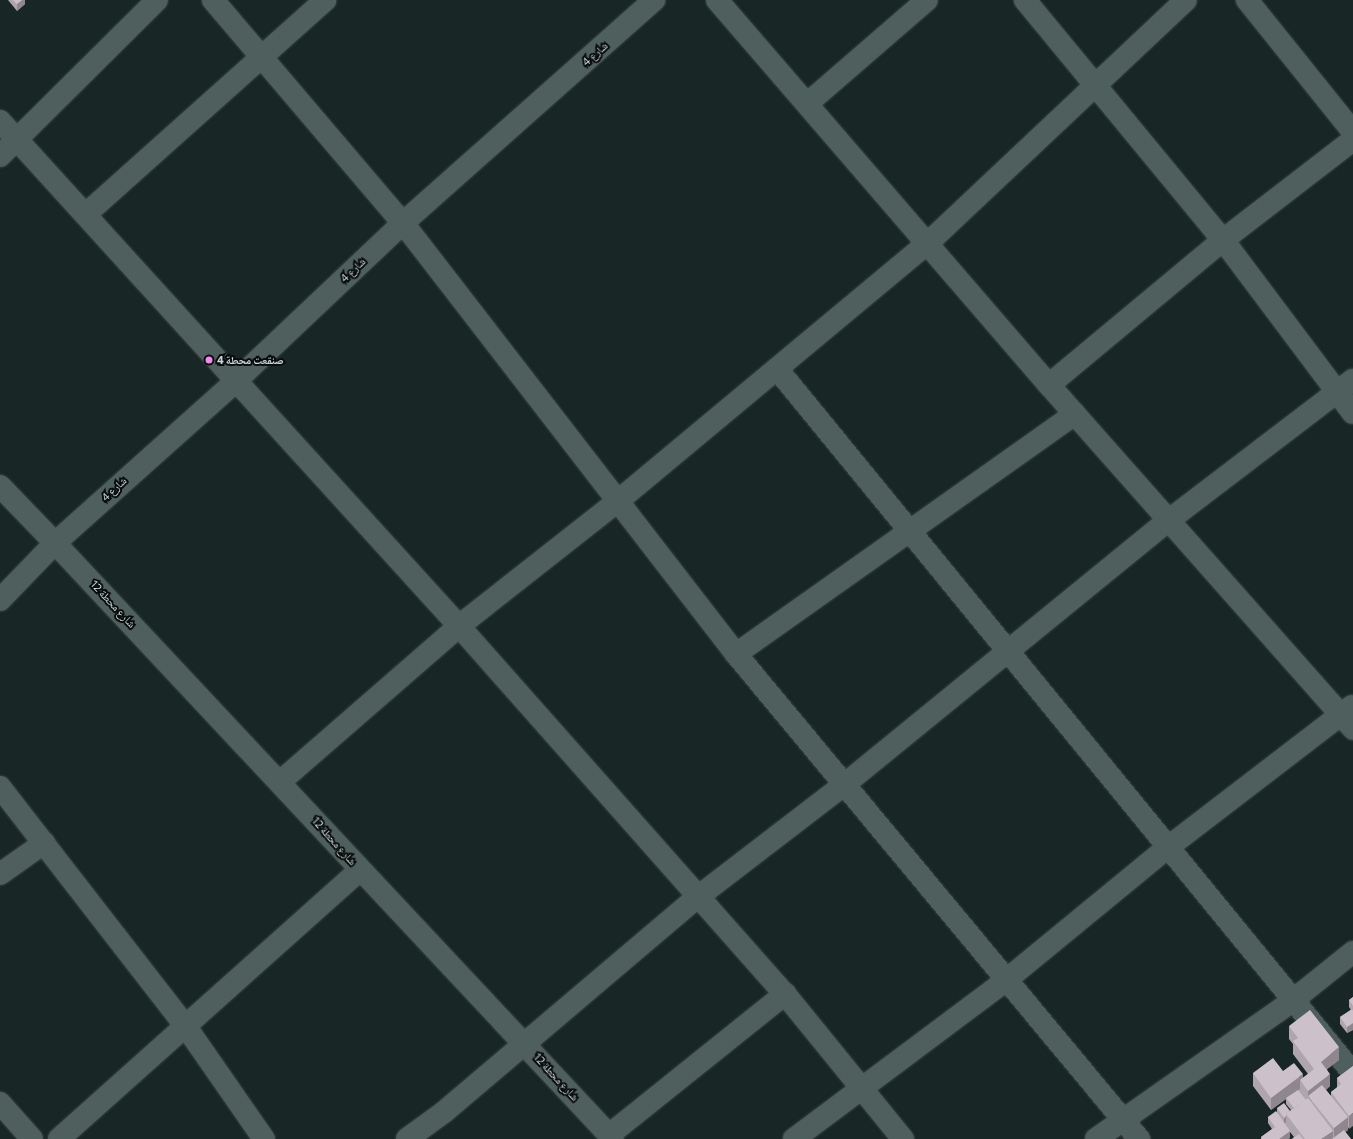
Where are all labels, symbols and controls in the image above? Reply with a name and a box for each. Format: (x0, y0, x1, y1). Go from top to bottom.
street label: شارع 4 (580, 39, 610, 69)
street label: شارع 4 (338, 255, 368, 285)
place label: صنقعت محطة 4 (217, 353, 284, 367)
marker: صنقعت محطة 4 (204, 355, 214, 365)
street label: شارع 4 (99, 474, 129, 504)
street label: شارع محطة 12 (88, 578, 138, 630)
street label: شارع محطة 12 (309, 814, 359, 868)
street label: شارع محطة 12 (531, 1051, 581, 1103)

